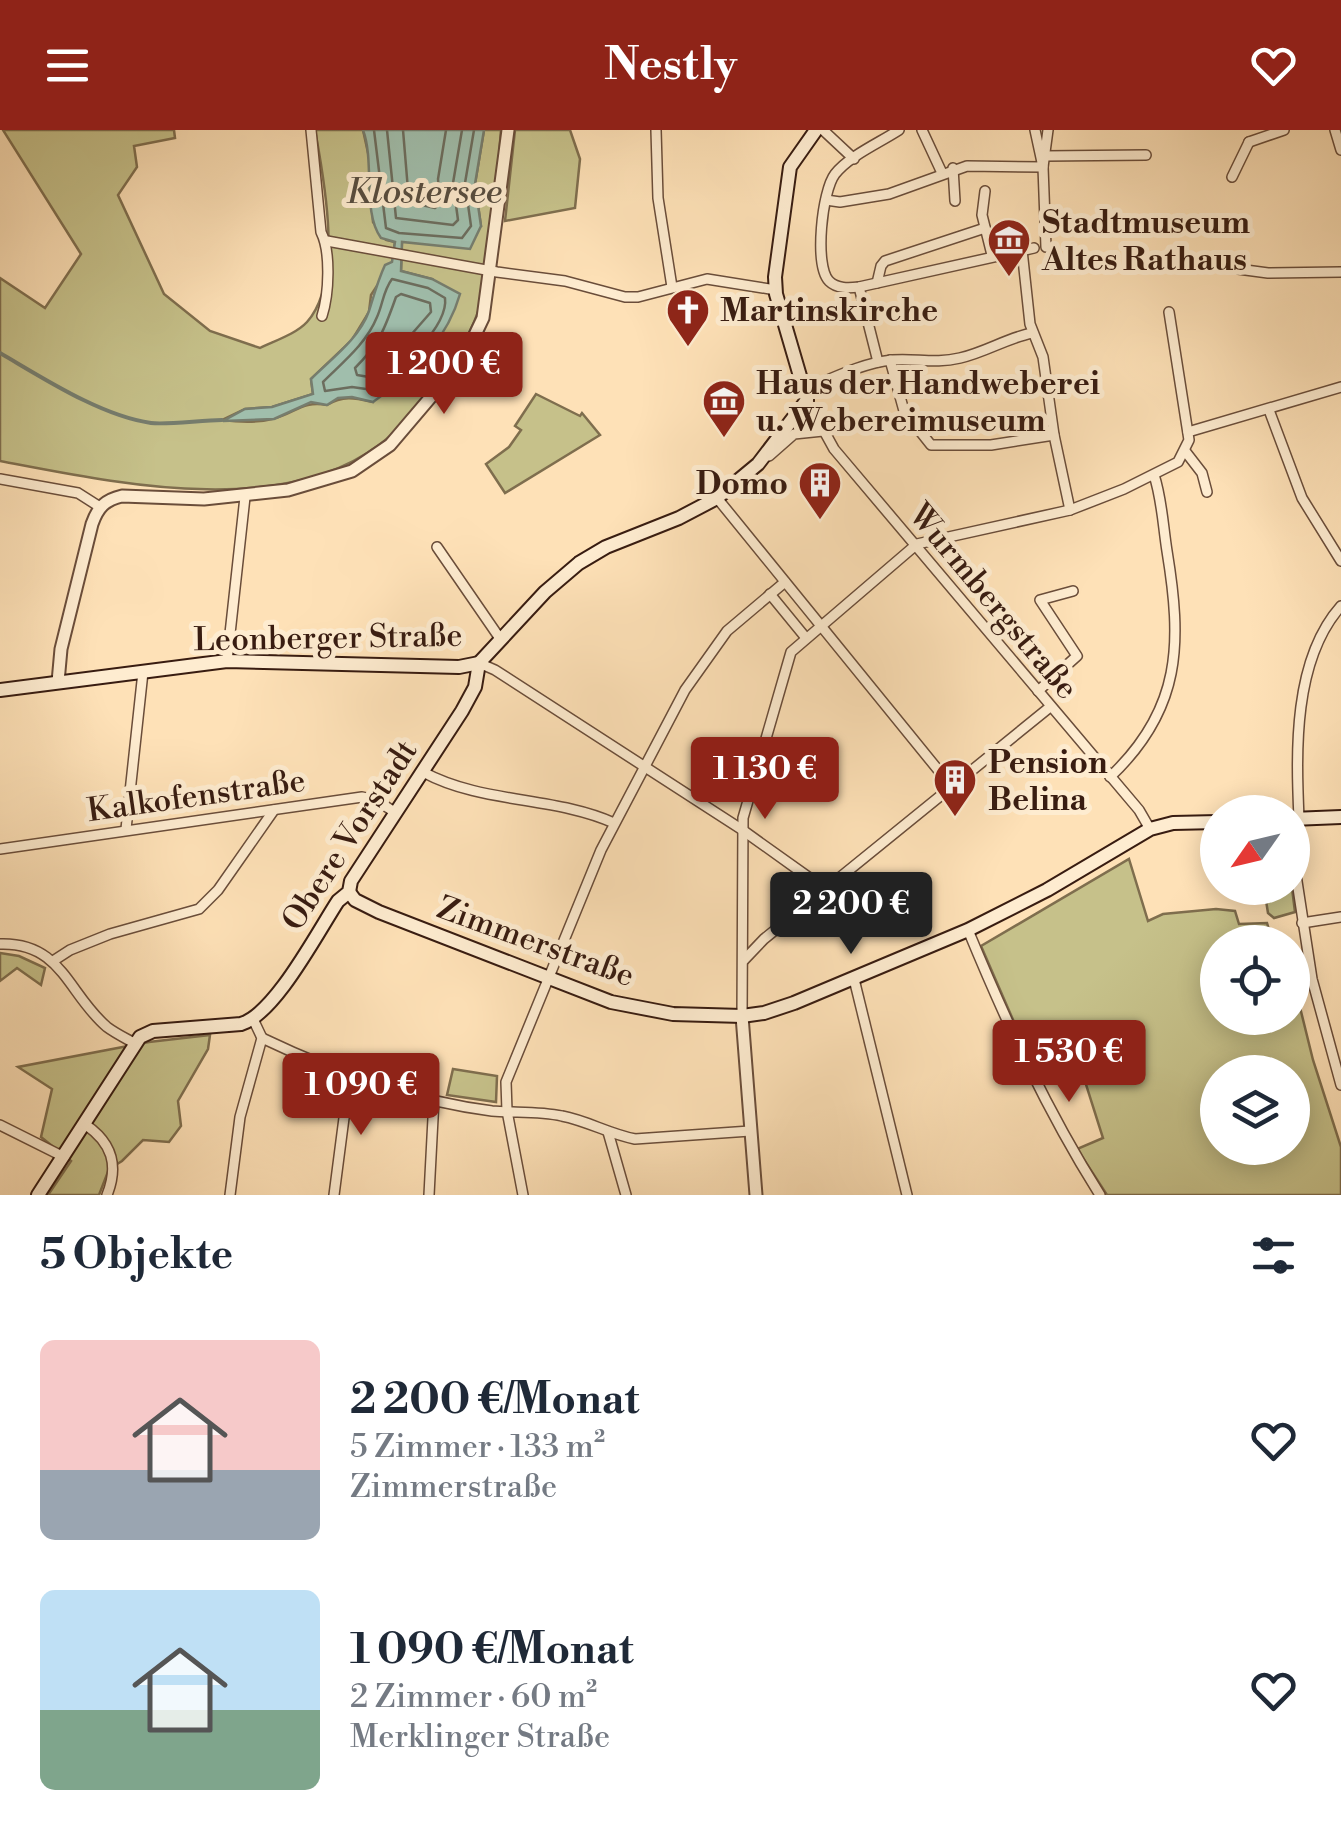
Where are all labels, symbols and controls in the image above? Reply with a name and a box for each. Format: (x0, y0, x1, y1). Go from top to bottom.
text: Nestly (604, 37, 737, 94)
icon: menu (40, 38, 95, 93)
icon: heart (1246, 38, 1301, 93)
water label: Klostersee (346, 171, 502, 214)
place label: Stadtmuseum Altes Rathaus (1041, 203, 1250, 280)
museum icon: Stadtmuseum Altes Rathaus (986, 217, 1032, 278)
church icon: Martinskirche (665, 287, 711, 348)
place label: Martinskirche (720, 291, 938, 331)
pin: 1 200 € (352, 332, 536, 417)
text: 1 200 € (388, 344, 500, 384)
place label: Haus der Handweberei u. Webereimuseum (756, 364, 1100, 441)
museum icon: Haus der Handweberei u. Webereimuseum (701, 378, 747, 439)
building icon: Domo (797, 460, 843, 521)
place label: Domo (696, 464, 788, 504)
street label: Wurmbergstraße (899, 495, 1087, 708)
street label: Leonberger Straße (193, 616, 463, 660)
street label: Obere Vorstadt (273, 733, 426, 938)
pin: 1 130 € (673, 737, 857, 822)
place label: Pension Belina (988, 743, 1108, 820)
text: 1 130 € (713, 749, 817, 789)
building icon: Pension Belina (932, 757, 978, 818)
street label: Kalkofenstraße (85, 761, 308, 831)
north arrow (1200, 795, 1310, 905)
map controls (1200, 795, 1310, 1165)
pin: 2 200 € (759, 872, 943, 957)
text: 2 200 € (792, 884, 910, 924)
street label: Zimmerstraße (432, 888, 640, 996)
button: locate (1200, 925, 1310, 1035)
pin: 1 530 € (977, 1020, 1161, 1105)
text: 1 530 € (1015, 1032, 1123, 1072)
pin: 1 090 € (269, 1053, 453, 1138)
button: layers (1200, 1055, 1310, 1165)
text: 1 090 € (304, 1065, 418, 1105)
icon: filters (1246, 1228, 1301, 1283)
text: 5 Objekte (40, 1229, 233, 1282)
text: 2 200 €/Monat (350, 1374, 639, 1427)
icon: home (120, 1380, 240, 1500)
icon: heart (1246, 1413, 1301, 1468)
text: 5 Zimmer · 133 m² (350, 1427, 605, 1467)
text: Zimmerstraße (350, 1467, 557, 1507)
text: 1 090 €/Monat (350, 1624, 634, 1677)
icon: home (120, 1630, 240, 1750)
icon: heart (1246, 1663, 1301, 1718)
text: 2 Zimmer · 60 m² (350, 1677, 597, 1717)
text: Merklinger Straße (350, 1717, 610, 1757)

